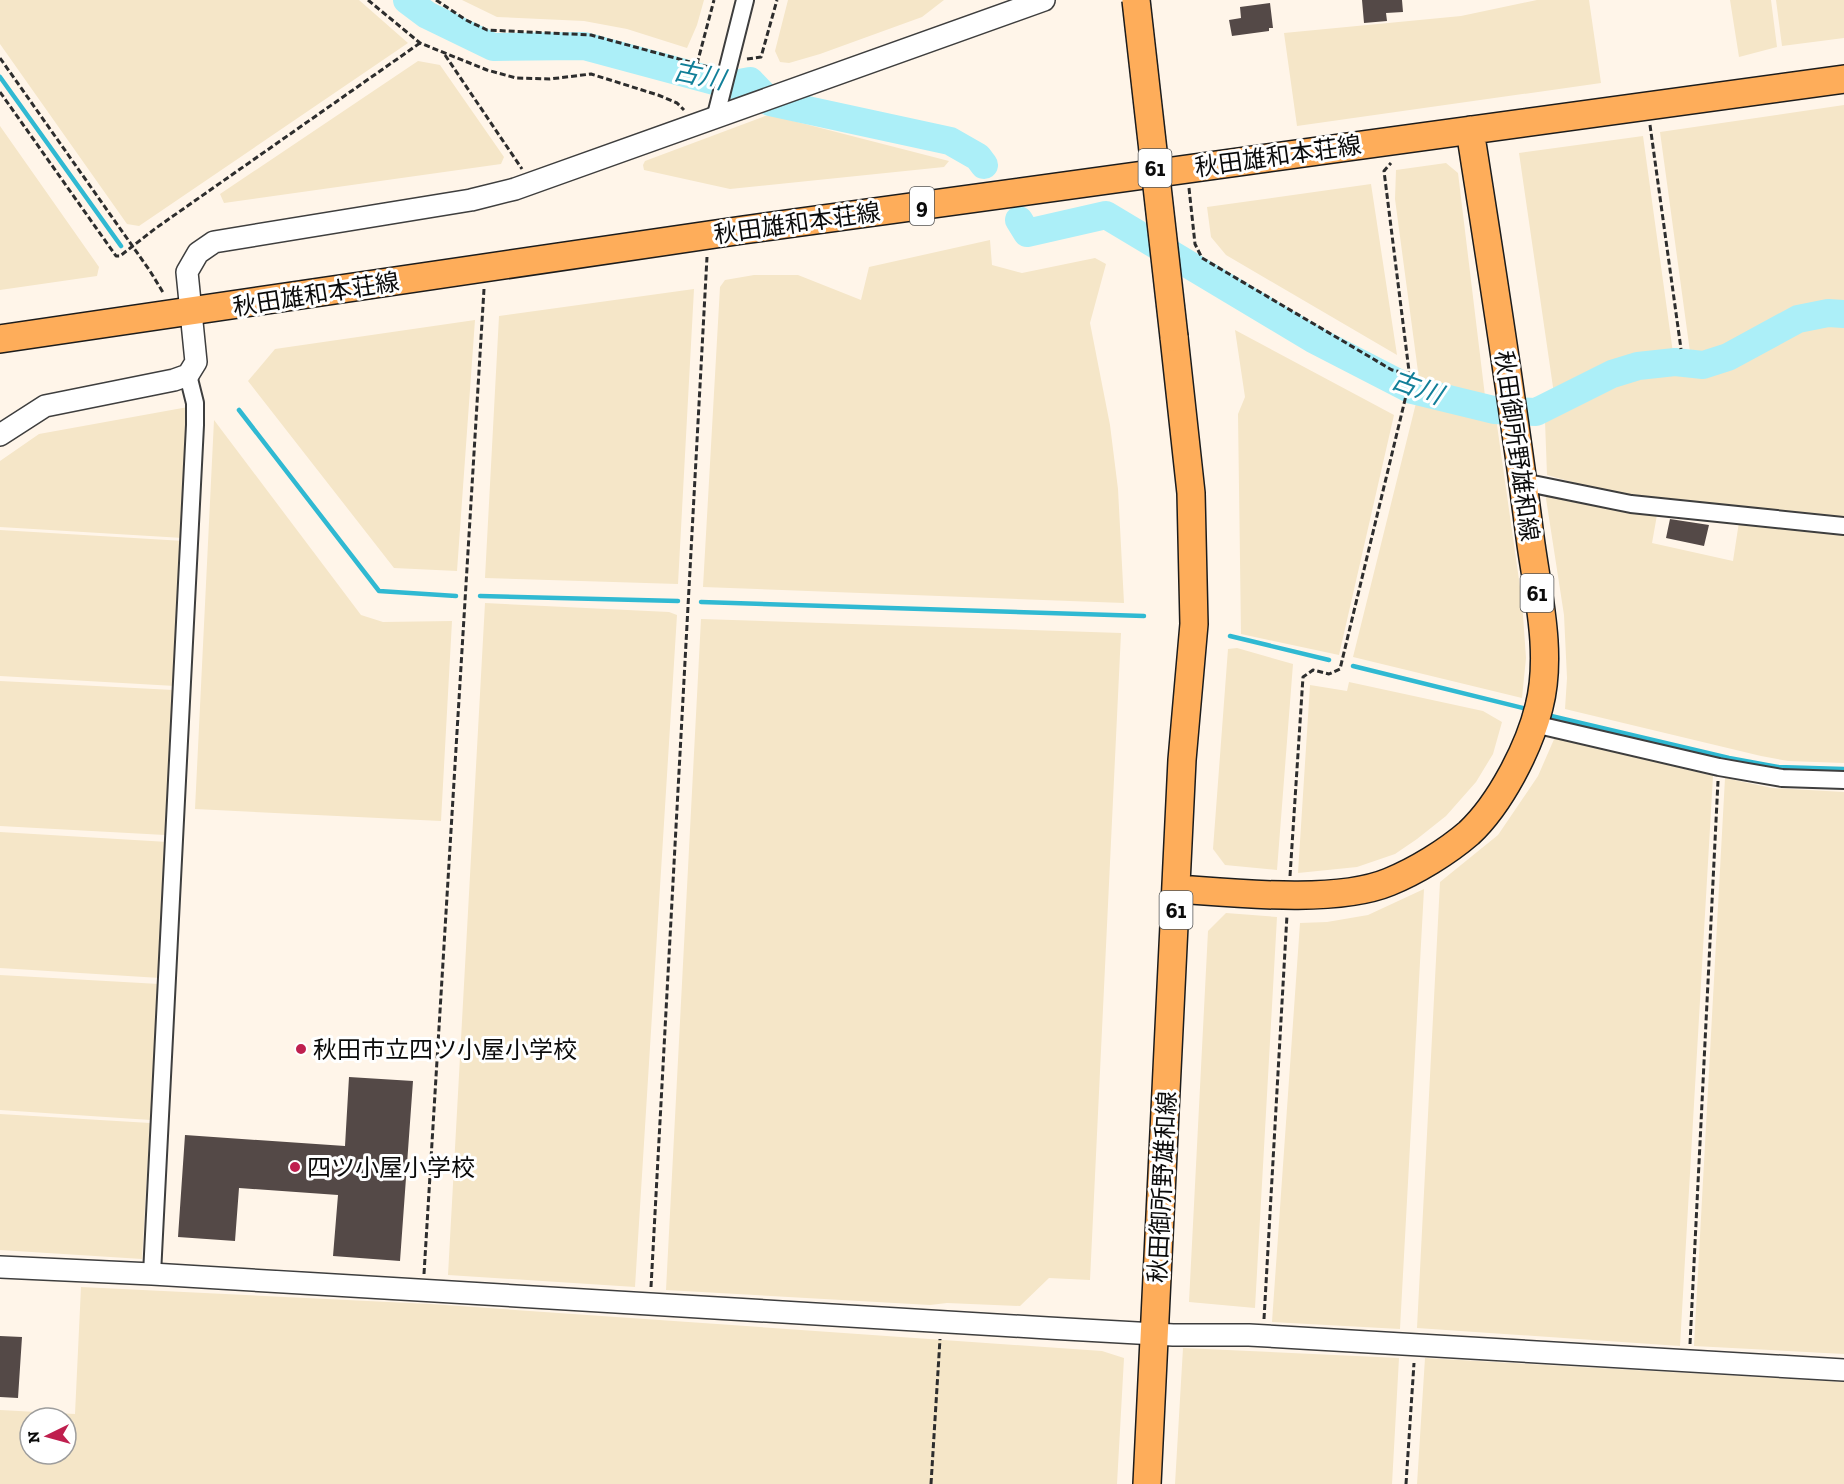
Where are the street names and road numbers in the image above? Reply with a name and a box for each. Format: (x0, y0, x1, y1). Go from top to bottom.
street label: 秋田雄和本荘線 (1193, 130, 1363, 182)
road number: 61 (1138, 149, 1172, 187)
road number: 9 (910, 187, 934, 225)
street label: 秋田雄和本荘線 (712, 197, 882, 249)
street label: 秋田雄和本荘線 (231, 267, 401, 321)
street label: 秋田御所野雄和線 (1489, 349, 1545, 543)
road number: 61 (1520, 574, 1554, 612)
road number: 61 (1160, 891, 1192, 929)
street label: 秋田御所野雄和線 (1142, 1090, 1182, 1284)

